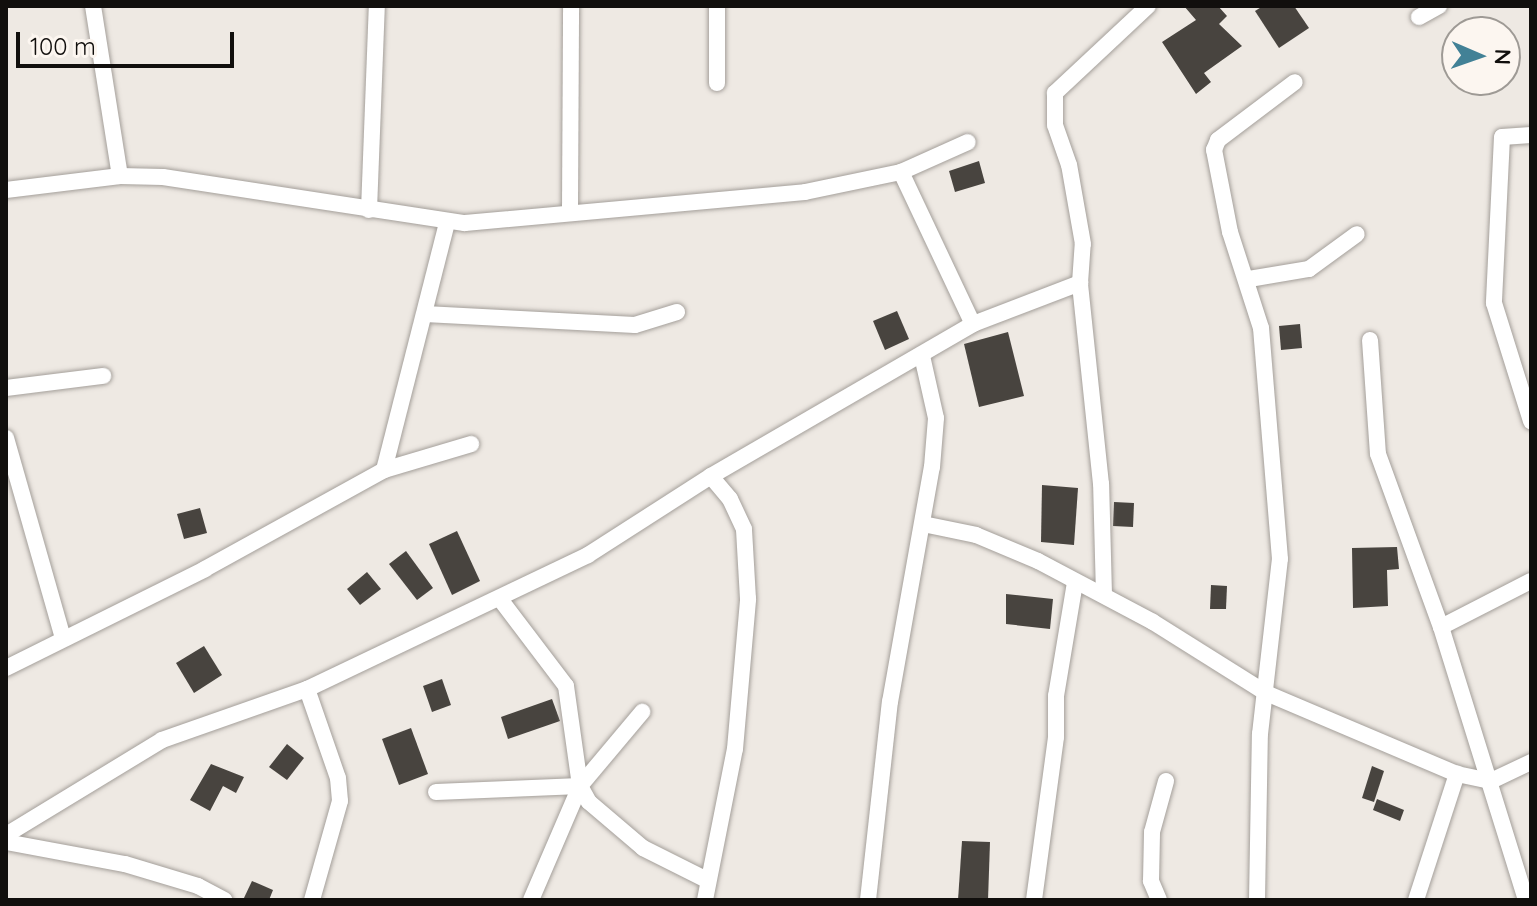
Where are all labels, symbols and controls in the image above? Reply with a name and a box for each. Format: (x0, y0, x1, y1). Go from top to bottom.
scale bar (20, 16, 238, 66)
north arrow (1441, 16, 1521, 96)
text: 100 m (30, 31, 96, 61)
text: N (1489, 48, 1517, 65)

